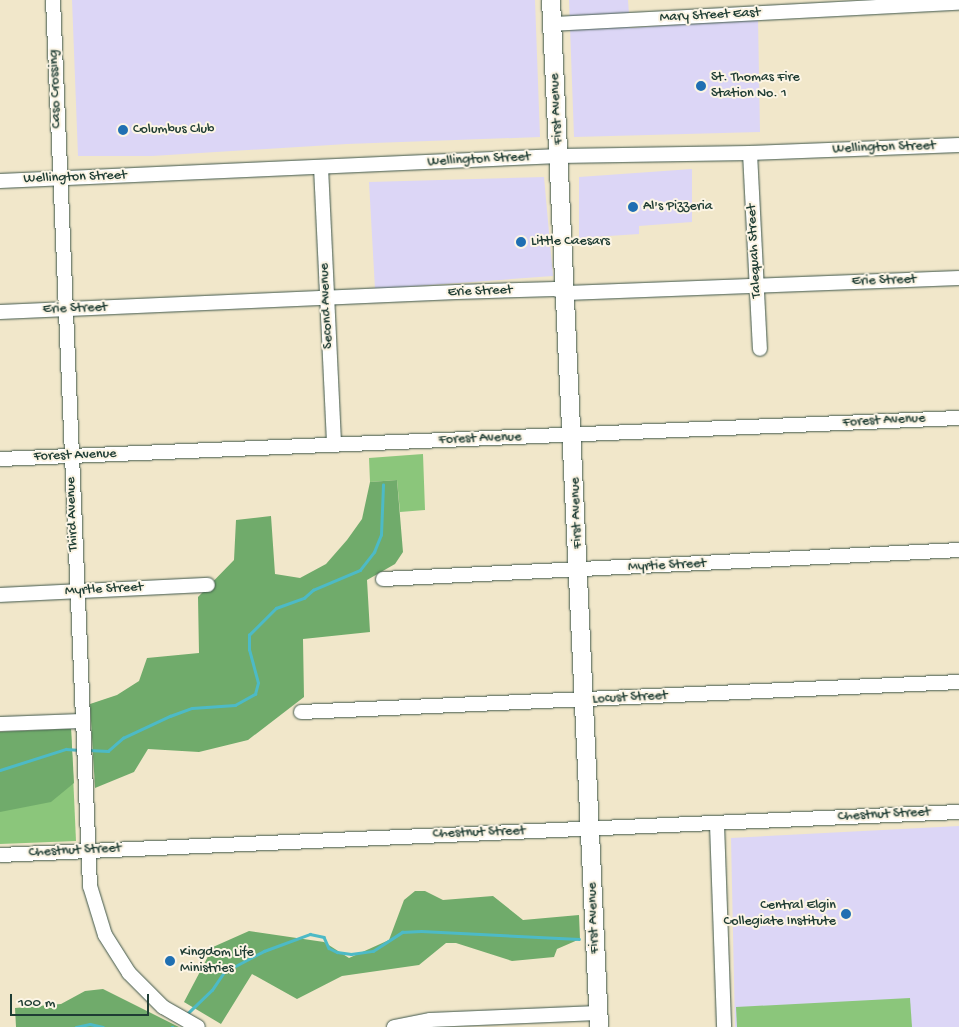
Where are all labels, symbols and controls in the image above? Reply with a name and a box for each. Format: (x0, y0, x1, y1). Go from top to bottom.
street label: Mary Street East (659, 5, 761, 27)
street label: Caso Crossing (46, 49, 66, 129)
place label: St. Thomas Fire Station No. 1 (711, 70, 800, 102)
street label: First Avenue (547, 73, 567, 145)
marker: St. Thomas Fire Station No. 1 (695, 80, 707, 92)
place label: Columbus Club (133, 122, 215, 138)
marker: Columbus Club (117, 124, 129, 136)
street label: Wellington Street (832, 138, 936, 158)
street label: Wellington Street (427, 149, 531, 171)
street label: Wellington Street (23, 168, 127, 188)
place label: Al's Pizzeria (643, 199, 712, 215)
marker: Al's Pizzeria (627, 201, 639, 213)
street label: Talequah Street (744, 203, 766, 299)
place label: Little Caesars (531, 234, 610, 250)
marker: Little Caesars (515, 236, 527, 248)
street label: Second Avenue (316, 263, 338, 349)
street label: Erie Street (851, 271, 917, 291)
street label: Erie Street (447, 282, 513, 302)
street label: Erie Street (42, 299, 108, 319)
street label: Forest Avenue (842, 410, 926, 432)
street label: Forest Avenue (438, 429, 522, 449)
street label: Forest Avenue (33, 446, 117, 466)
street label: Third Avenue (63, 476, 83, 552)
street label: First Avenue (567, 477, 587, 549)
street label: Myrtie Street (628, 556, 706, 576)
street label: Myrtle Street (64, 580, 144, 600)
street label: Locust Street (592, 688, 668, 708)
street label: Chestnut Street (837, 804, 931, 826)
street label: Chestnut Street (432, 823, 526, 843)
street label: Chestnut Street (28, 840, 122, 862)
street label: First Avenue (584, 882, 604, 954)
place label: Central Elgin Collegiate Institute (724, 898, 836, 930)
marker: Central Elgin Collegiate Institute (840, 908, 852, 920)
place label: Kingdom Life Ministries (180, 945, 254, 978)
marker: Kingdom Life Ministries (164, 955, 176, 967)
scale bar (12, 984, 151, 1016)
text: 100 m (18, 994, 55, 1012)

